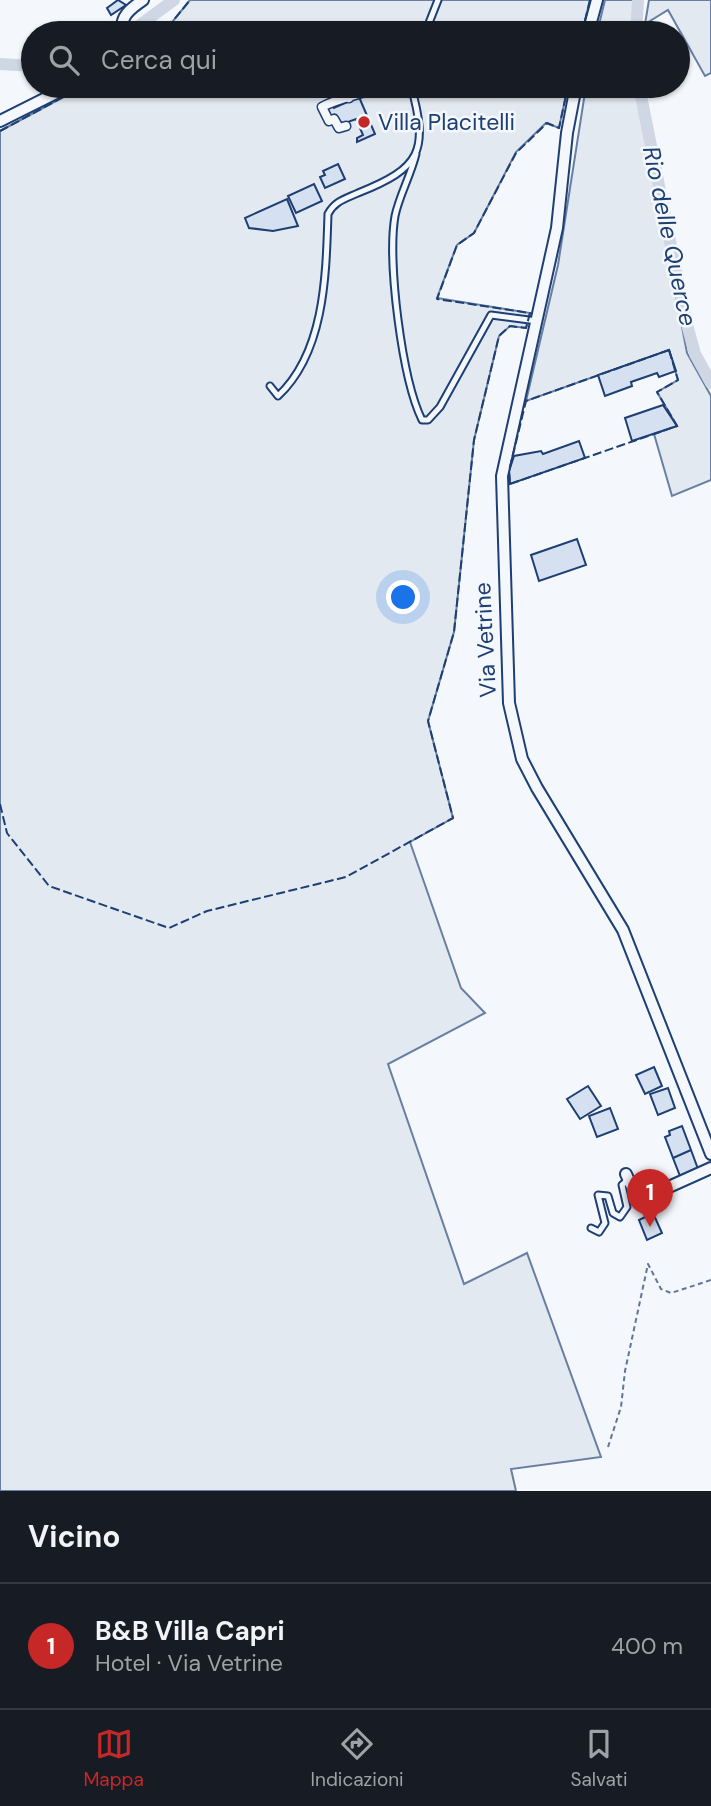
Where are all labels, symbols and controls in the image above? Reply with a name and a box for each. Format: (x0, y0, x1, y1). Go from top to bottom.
search box (21, 21, 690, 98)
icon: search (45, 41, 83, 79)
text: Cerca qui (101, 43, 217, 77)
place label: Villa Placitelli (378, 107, 515, 137)
marker: Villa Placitelli (356, 114, 372, 130)
water label: Rio delle Querce (636, 143, 704, 329)
your location (386, 580, 420, 614)
street label: Via Vetrine (467, 582, 503, 698)
pin: 1 (627, 1169, 673, 1227)
text: Vicino (28, 1517, 121, 1556)
text: B&B Villa Capri (95, 1614, 285, 1648)
text: 1 (47, 1631, 55, 1661)
text: 400 m (611, 1631, 683, 1661)
text: Hotel · Via Vetrine (95, 1648, 283, 1678)
tab: Mappa (83, 1725, 144, 1792)
tab: Indicazioni (311, 1725, 404, 1792)
tab: Salvati (570, 1725, 628, 1792)

